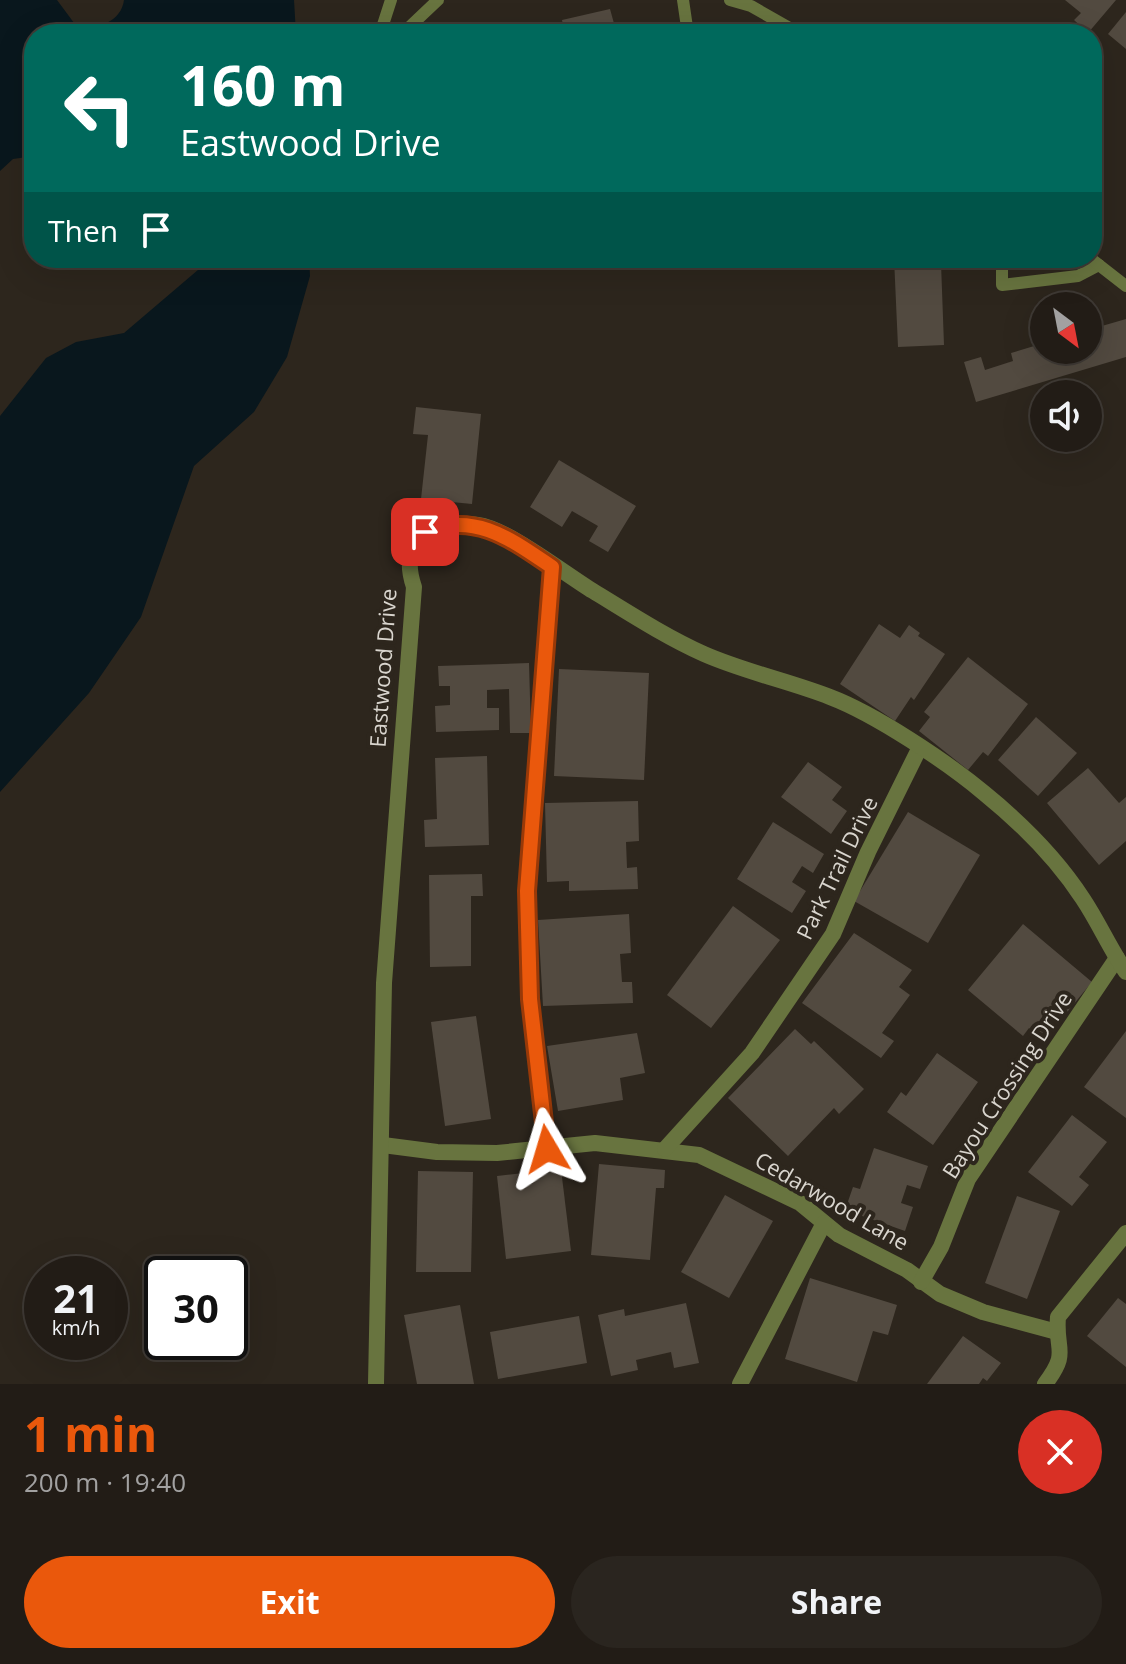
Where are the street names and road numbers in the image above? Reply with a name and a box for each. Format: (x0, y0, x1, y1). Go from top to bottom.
street label: Eastwood Drive (361, 587, 403, 748)
street label: Park Trail Drive (788, 791, 884, 944)
street label: Bayou Crossing Drive (934, 985, 1078, 1184)
street label: Cedarwood Lane (750, 1144, 915, 1256)

